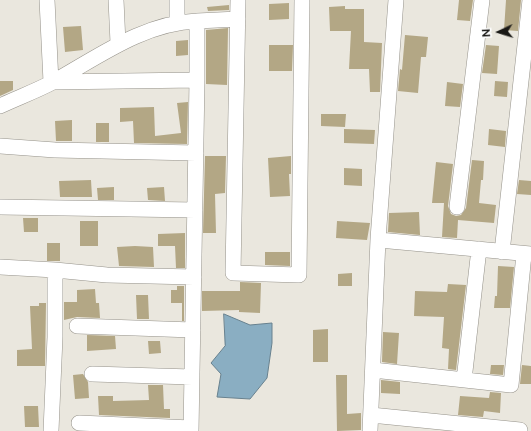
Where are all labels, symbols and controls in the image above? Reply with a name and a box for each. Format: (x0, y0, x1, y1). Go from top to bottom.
north arrow (479, 12, 519, 52)
text: N (480, 28, 493, 38)

